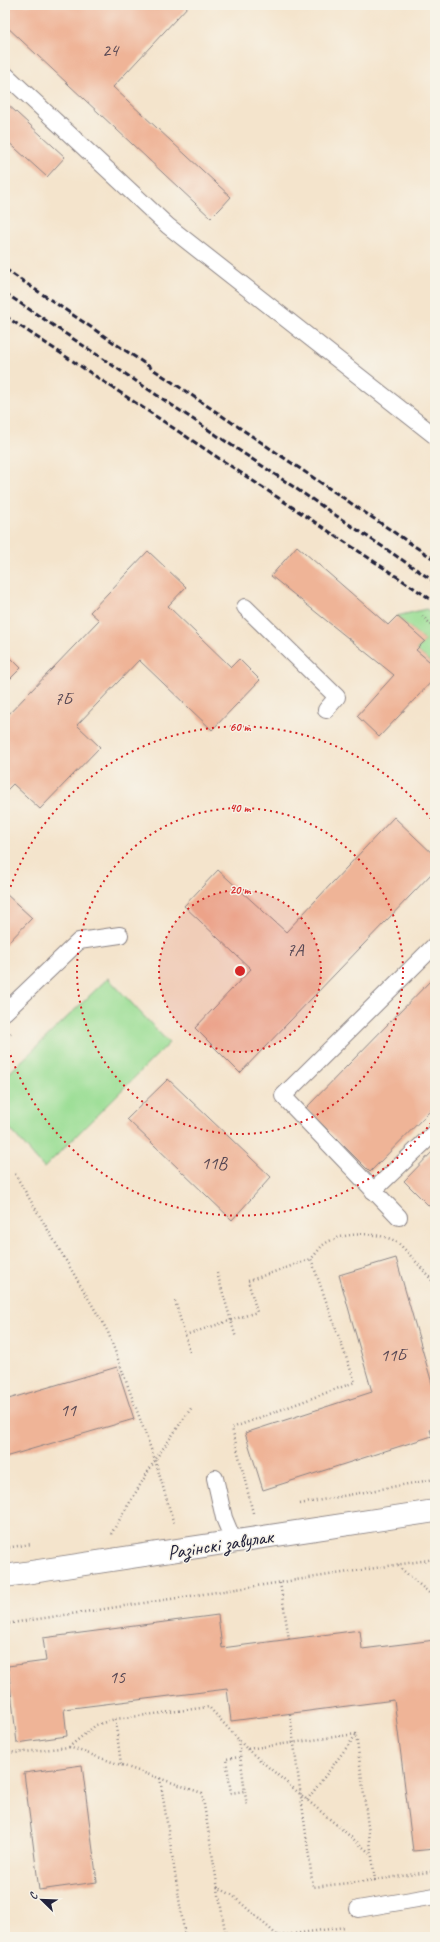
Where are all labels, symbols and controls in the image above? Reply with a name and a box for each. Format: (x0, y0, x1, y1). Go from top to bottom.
house number: 24 (102, 39, 120, 61)
house number: 7Б (54, 688, 74, 710)
text: 60 m (230, 719, 252, 735)
text: 40 m (230, 800, 251, 816)
text: 20 m (230, 882, 251, 898)
house number: 7А (286, 939, 305, 961)
centre of rings (233, 964, 247, 978)
house number: 11В (201, 1152, 228, 1174)
house number: 11Б (380, 1344, 409, 1366)
house number: 11 (60, 1399, 77, 1421)
street label: Разінскі завулак (166, 1524, 276, 1566)
house number: 15 (109, 1666, 126, 1688)
north arrow (22, 1880, 62, 1920)
text: С (25, 1889, 41, 1901)

